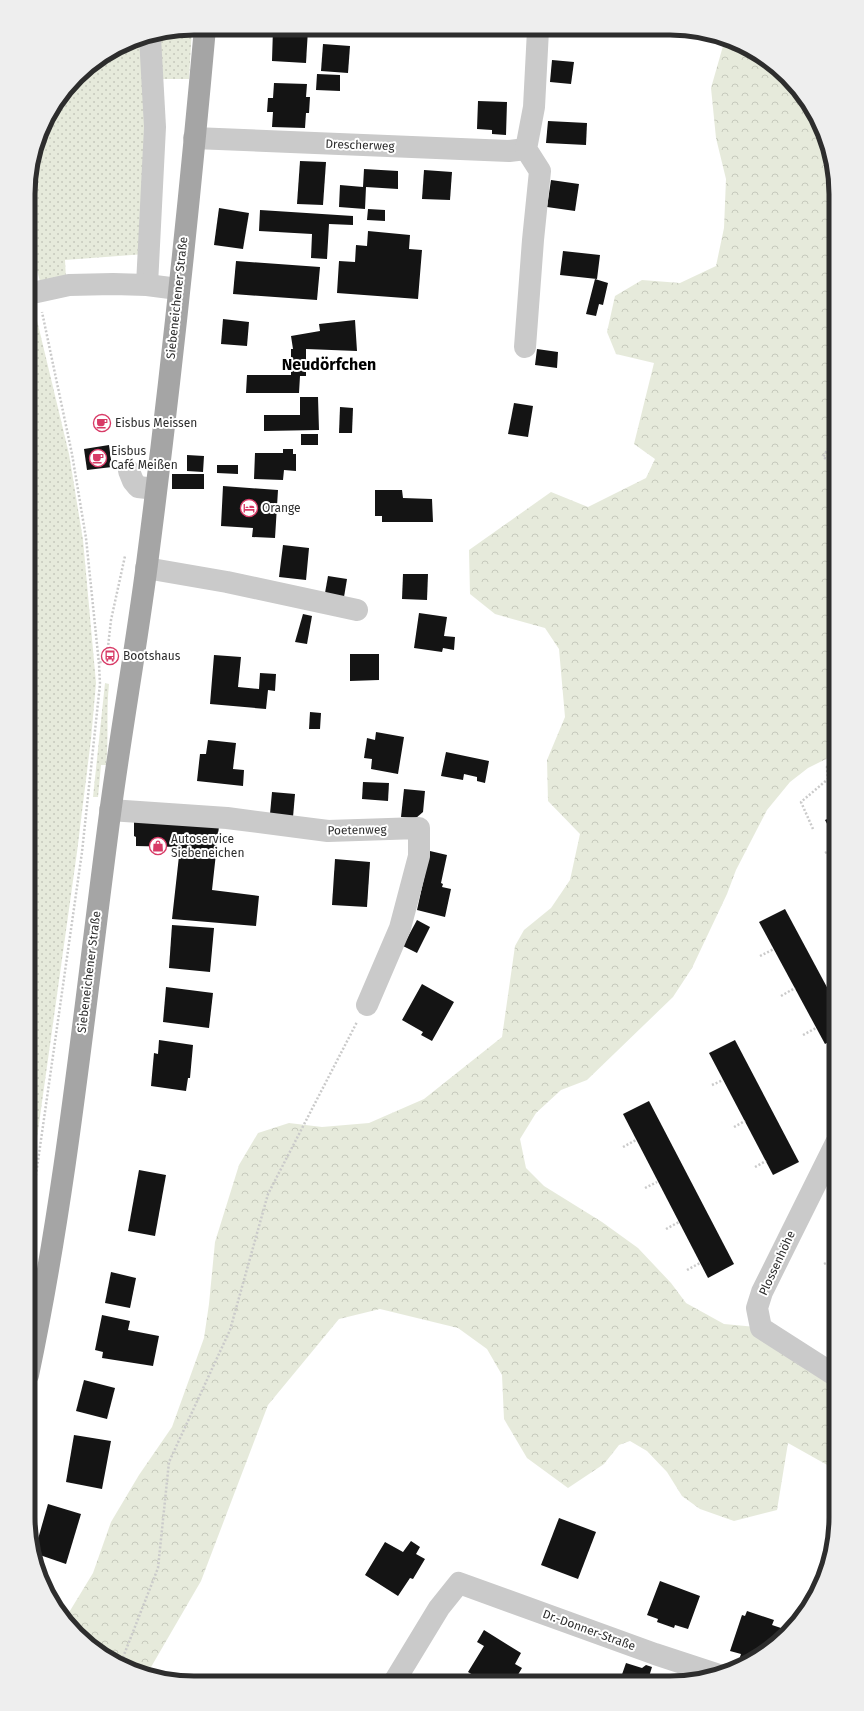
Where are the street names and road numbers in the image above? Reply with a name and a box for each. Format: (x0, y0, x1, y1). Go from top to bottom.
street label: Drescherweg (325, 137, 396, 153)
street label: Siebeneichener Straße (164, 236, 190, 360)
street label: Poetenweg (327, 822, 388, 838)
street label: Siebeneichener Straße (75, 910, 103, 1034)
street label: Plossenhöhe (756, 1229, 798, 1297)
street label: Dr.-Donner-Straße (541, 1607, 637, 1653)

